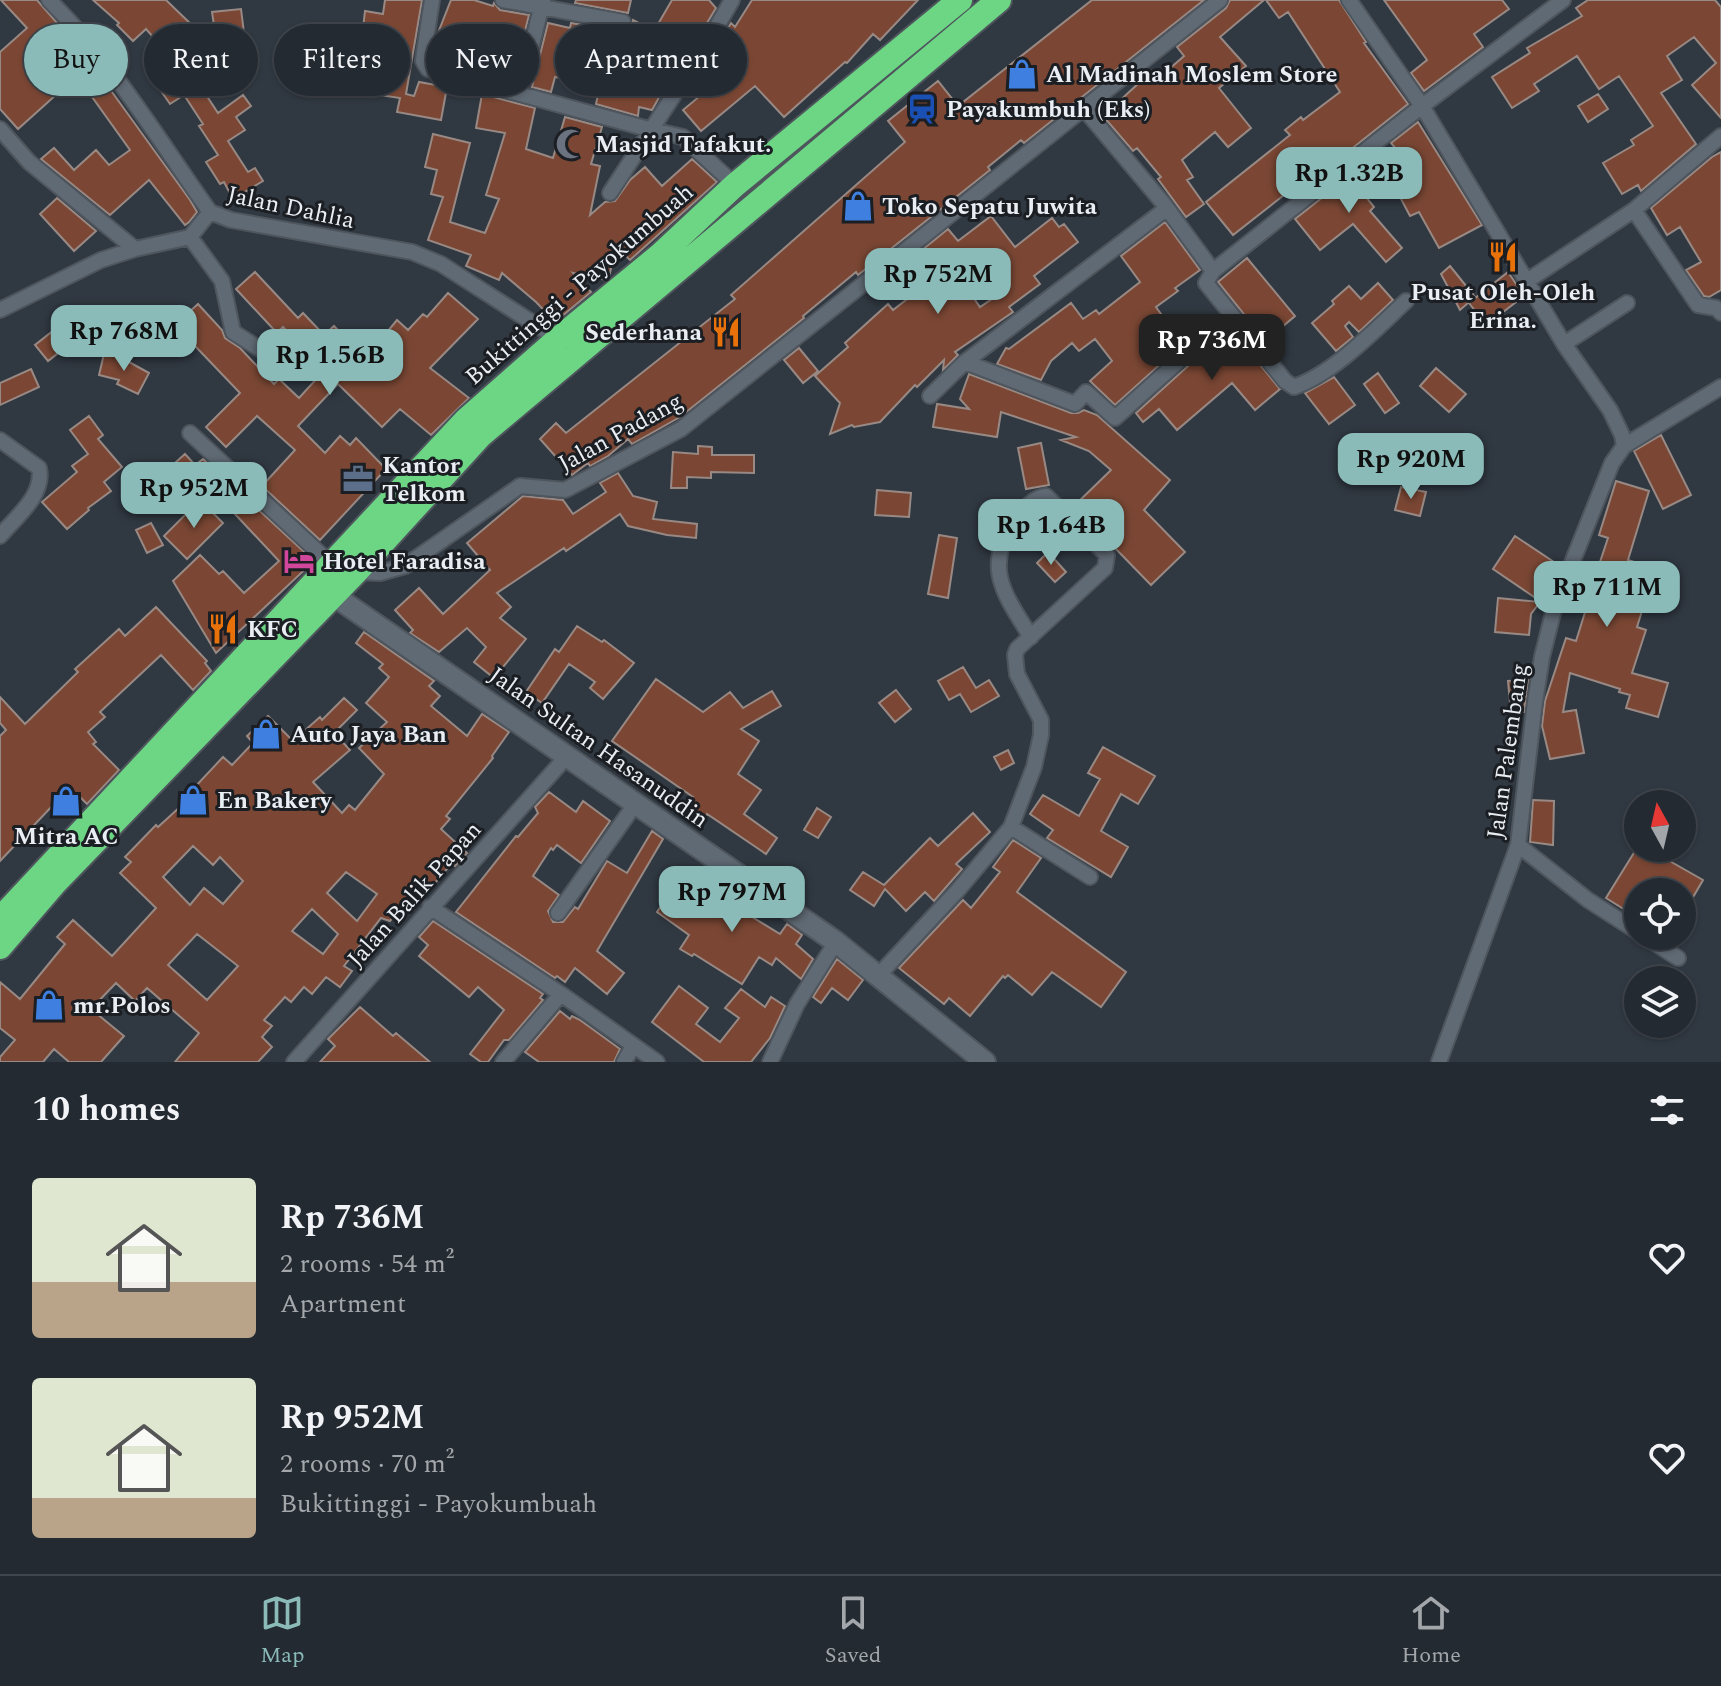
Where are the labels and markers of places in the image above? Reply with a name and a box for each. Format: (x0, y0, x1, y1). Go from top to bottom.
shop icon: Al Madinah Moslem Store (1005, 57, 1039, 91)
place label: Al Madinah Moslem Store (1046, 57, 1337, 93)
station icon: Payakumbuh (Eks) (905, 92, 939, 126)
place label: Payakumbuh (Eks) (946, 92, 1150, 128)
mosque icon: Masjid Tafakut. (554, 127, 588, 161)
place label: Masjid Tafakut. (595, 127, 771, 163)
pin: Rp 1.32B (1266, 147, 1432, 215)
shop icon: Toko Sepatu Juwita (841, 189, 875, 223)
place label: Toko Sepatu Juwita (882, 189, 1098, 225)
restaurant icon: Pusat Oleh-Oleh Erina. (1486, 240, 1520, 274)
pin: Rp 752M (864, 248, 1012, 316)
place label: Pusat Oleh-Oleh Erina. (1411, 275, 1596, 339)
pin: Rp 768M (50, 305, 198, 373)
pin: Rp 736M (1138, 314, 1286, 382)
place label: Sederhana (585, 315, 703, 351)
restaurant icon: Sederhana (709, 315, 743, 349)
pin: Rp 1.56B (247, 329, 413, 397)
pin: Rp 920M (1337, 433, 1485, 501)
place label: Kantor Telkom (382, 448, 466, 512)
pin: Rp 952M (120, 462, 268, 530)
office icon: Kantor Telkom (341, 462, 375, 496)
pin: Rp 1.64B (968, 499, 1134, 567)
hotel icon: Hotel Faradisa (282, 544, 316, 578)
place label: Hotel Faradisa (323, 544, 486, 580)
pin: Rp 711M (1533, 561, 1681, 629)
restaurant icon: KFC (206, 612, 240, 646)
place label: KFC (247, 612, 298, 648)
shop icon: Auto Jaya Ban (249, 717, 283, 751)
place label: Auto Jaya Ban (290, 717, 447, 753)
shop icon: En Bakery (176, 783, 210, 817)
place label: En Bakery (217, 783, 333, 819)
shop icon: Mitra AC (49, 784, 83, 818)
place label: Mitra AC (14, 819, 118, 855)
pin: Rp 797M (658, 866, 806, 934)
shop icon: mr.Polos (32, 988, 66, 1022)
place label: mr.Polos (73, 988, 171, 1024)

